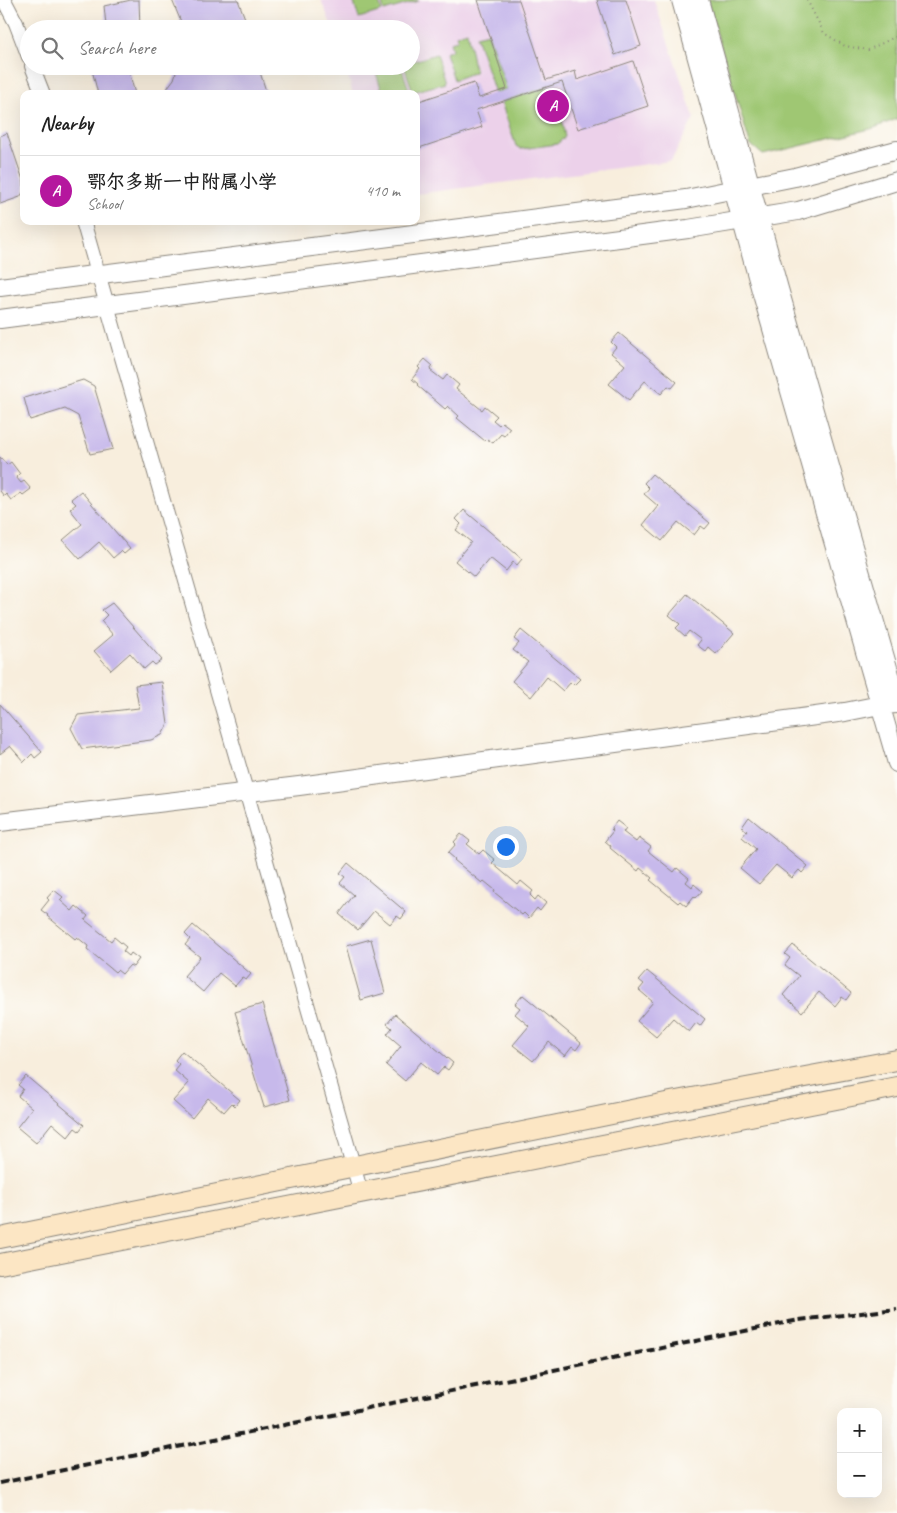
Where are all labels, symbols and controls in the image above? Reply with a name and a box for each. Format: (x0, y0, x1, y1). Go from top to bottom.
search box (20, 20, 420, 75)
icon: search (38, 34, 66, 62)
text: Search here (78, 36, 155, 60)
pin: A (537, 87, 569, 125)
text: Nearby (40, 110, 93, 136)
text: 鄂尔多斯一中附属小学 (87, 170, 277, 194)
text: A (52, 181, 60, 201)
text: 410 m (366, 181, 400, 201)
text: School (87, 194, 121, 214)
your location (493, 834, 519, 860)
map controls (837, 1408, 882, 1498)
button: + (837, 1408, 882, 1453)
button: − (837, 1453, 882, 1498)

